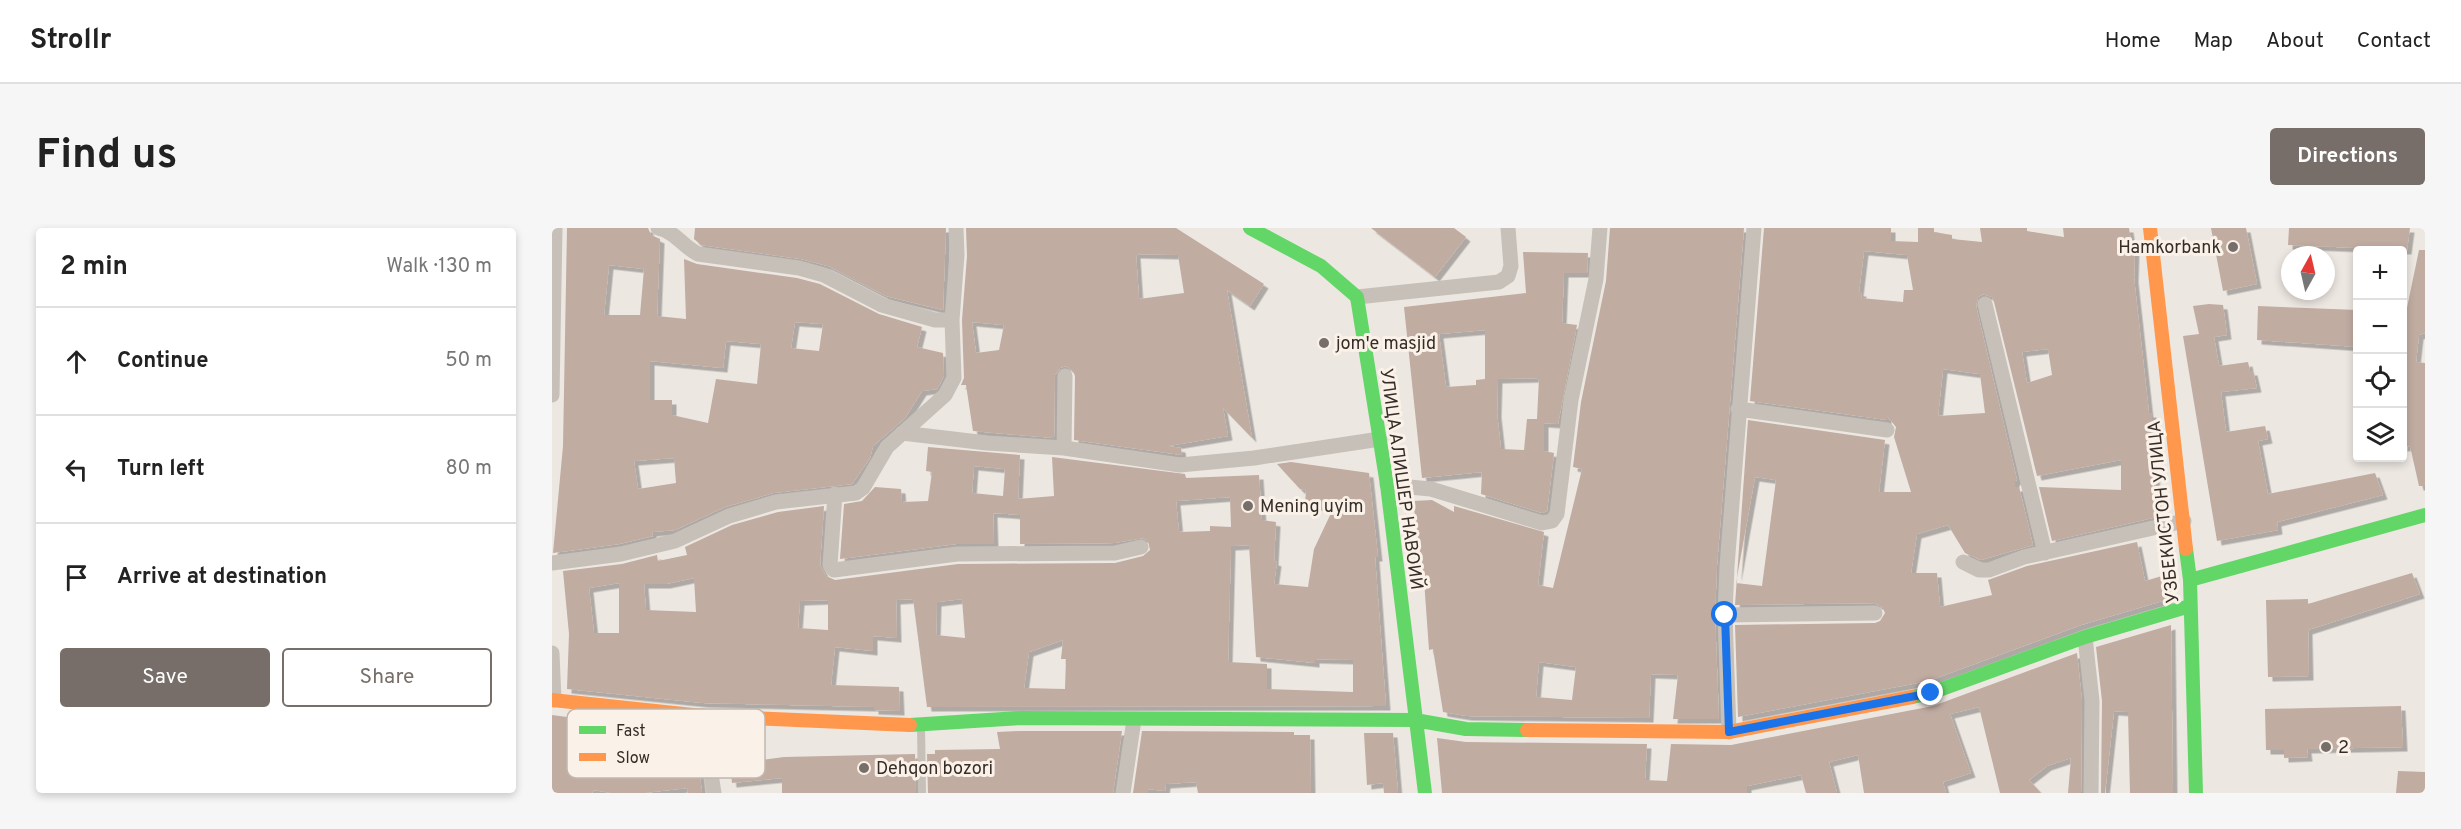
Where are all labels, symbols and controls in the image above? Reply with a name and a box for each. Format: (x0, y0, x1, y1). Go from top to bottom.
text: Strollr (30, 23, 112, 59)
text: Home (2105, 28, 2161, 55)
text: Map (2194, 28, 2233, 55)
text: About (2266, 28, 2324, 55)
text: Contact (2357, 28, 2431, 55)
button: Directions (2270, 128, 2425, 185)
text: Find us (36, 130, 177, 183)
place label: Hamkorbank (2118, 237, 2221, 260)
marker: Hamkorbank (2226, 240, 2240, 254)
north arrow (2281, 246, 2335, 300)
map controls (2353, 246, 2407, 462)
button: + (2353, 246, 2407, 300)
text: 2 min (60, 251, 128, 284)
text: Walk · 130 m (386, 254, 492, 280)
button: − (2353, 300, 2407, 354)
place label: jom'e masjid (1335, 333, 1436, 356)
marker: jom'e masjid (1317, 336, 1331, 350)
icon: ahead (60, 345, 93, 378)
text: Continue (117, 348, 208, 375)
text: 50 m (445, 348, 492, 374)
button: locate (2353, 354, 2407, 408)
street label: УЛИЦА АЛИШЕР НАВОИЙ (1374, 367, 1429, 591)
button: layers (2353, 408, 2407, 462)
street label: УЗБЕКИСТОН УЛИЦА (2143, 419, 2186, 604)
icon: left (60, 453, 93, 486)
text: Turn left (117, 456, 205, 483)
text: 80 m (446, 456, 492, 482)
place label: Mening uyim (1260, 496, 1364, 519)
marker: Mening uyim (1241, 499, 1255, 513)
icon: arrive (60, 561, 93, 594)
text: Arrive at destination (117, 564, 327, 591)
route start (1711, 601, 1737, 627)
button: Save (60, 648, 270, 707)
button: Share (282, 648, 492, 707)
route end (1917, 679, 1943, 705)
legend (567, 709, 765, 778)
text: Fast (616, 722, 646, 742)
place label: 2 (2338, 737, 2349, 760)
marker: 2 (2319, 740, 2333, 754)
text: Slow (616, 749, 650, 769)
place label: Dehqon bozori (876, 758, 993, 781)
marker: Dehqon bozori (857, 761, 871, 775)

